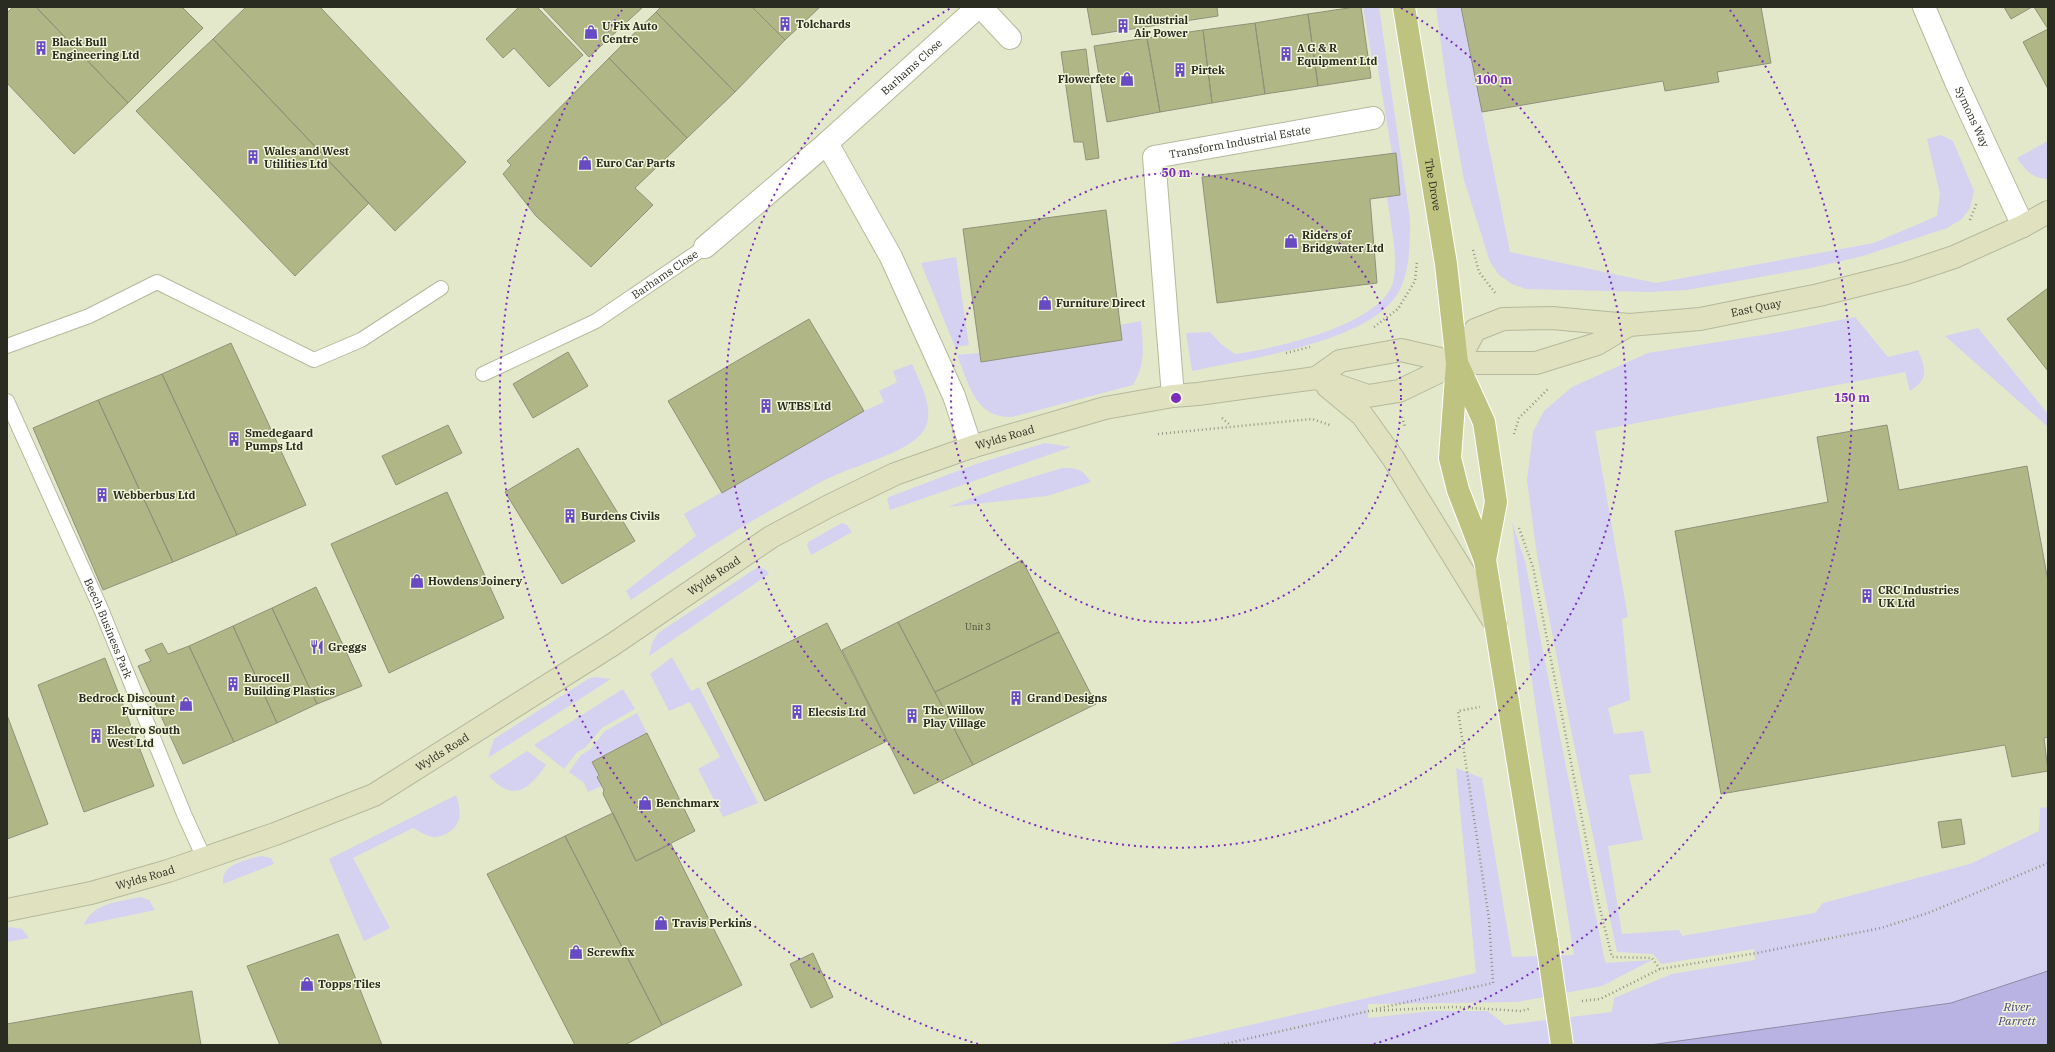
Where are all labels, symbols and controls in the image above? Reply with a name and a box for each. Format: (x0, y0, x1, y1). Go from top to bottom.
place label: Industrial Air Power (1134, 13, 1189, 40)
building icon: Tolchards (777, 16, 793, 32)
place label: Tolchards (796, 17, 851, 31)
building icon: Industrial Air Power (1115, 18, 1131, 34)
place label: U Fix Auto Centre (602, 19, 658, 46)
shop icon: U Fix Auto Centre (583, 24, 599, 40)
place label: Black Bull Engineering Ltd (52, 35, 139, 62)
street label: Barhams Close (878, 36, 945, 98)
building icon: Black Bull Engineering Ltd (33, 40, 49, 56)
place label: A G & R Equipment Ltd (1297, 41, 1377, 68)
building icon: A G & R Equipment Ltd (1278, 46, 1294, 62)
building icon: Pirtek (1172, 62, 1188, 78)
place label: Pirtek (1191, 63, 1225, 77)
shop icon: Flowerfete (1119, 71, 1135, 87)
place label: Flowerfete (1058, 72, 1116, 86)
text: 100 m (1476, 72, 1512, 87)
street label: Symons Way (1952, 84, 1993, 150)
street label: Transform Industrial Estate (1168, 122, 1312, 161)
place label: Wales and West Utilities Ltd (264, 144, 349, 171)
building icon: Wales and West Utilities Ltd (245, 149, 261, 165)
shop icon: Euro Car Parts (577, 155, 593, 171)
place label: Euro Car Parts (596, 156, 675, 170)
street label: The Drove (1422, 157, 1444, 212)
text: 50 m (1162, 165, 1191, 180)
place label: Riders of Bridgwater Ltd (1302, 228, 1384, 255)
shop icon: Riders of Bridgwater Ltd (1283, 233, 1299, 249)
street label: Barhams Close (629, 247, 701, 302)
shop icon: Furniture Direct (1037, 295, 1053, 311)
place label: Furniture Direct (1056, 296, 1145, 310)
street label: East Quay (1730, 296, 1783, 320)
text: 150 m (1834, 390, 1870, 405)
centre of rings (1169, 391, 1183, 405)
building icon: WTBS Ltd (758, 398, 774, 414)
place label: WTBS Ltd (777, 399, 831, 413)
street label: Wylds Road (974, 422, 1036, 452)
place label: Smedegaard Pumps Ltd (245, 426, 313, 453)
building icon: Smedegaard Pumps Ltd (226, 431, 242, 447)
building icon: Webberbus Ltd (94, 487, 110, 503)
place label: Webberbus Ltd (113, 488, 195, 502)
building icon: Burdens Civils (562, 508, 578, 524)
place label: Burdens Civils (581, 509, 660, 523)
street label: Wylds Road (685, 553, 743, 599)
shop icon: Howdens Joinery (409, 573, 425, 589)
place label: Howdens Joinery (428, 574, 523, 588)
street label: Beech Business Park (81, 576, 136, 681)
place label: CRC Industries UK Ltd (1878, 583, 1960, 610)
building icon: CRC Industries UK Ltd (1859, 588, 1875, 604)
house number: Unit 3 (965, 621, 991, 632)
restaurant icon: Greggs (309, 639, 325, 655)
place label: Greggs (328, 640, 367, 654)
place label: Eurocell Building Plastics (244, 671, 336, 698)
building icon: Eurocell Building Plastics (225, 676, 241, 692)
building icon: Grand Designs (1008, 690, 1024, 706)
place label: Bedrock Discount Furniture (78, 691, 175, 718)
place label: Grand Designs (1027, 691, 1107, 705)
shop icon: Bedrock Discount Furniture (178, 696, 194, 712)
place label: The Willow Play Village (923, 703, 986, 730)
building icon: Elecsis Ltd (789, 704, 805, 720)
place label: Elecsis Ltd (808, 705, 866, 719)
building icon: The Willow Play Village (904, 708, 920, 724)
place label: Electro South West Ltd (107, 723, 180, 750)
building icon: Electro South West Ltd (88, 728, 104, 744)
street label: Wylds Road (413, 730, 472, 774)
shop icon: Benchmarx (637, 795, 653, 811)
place label: Benchmarx (656, 796, 720, 810)
street label: Wylds Road (114, 862, 177, 893)
shop icon: Travis Perkins (653, 915, 669, 931)
place label: Travis Perkins (672, 916, 752, 930)
shop icon: Screwfix (568, 944, 584, 960)
place label: Screwfix (587, 945, 635, 959)
shop icon: Topps Tiles (299, 976, 315, 992)
place label: Topps Tiles (318, 977, 381, 991)
water label: River Parrett (1997, 999, 2036, 1028)

